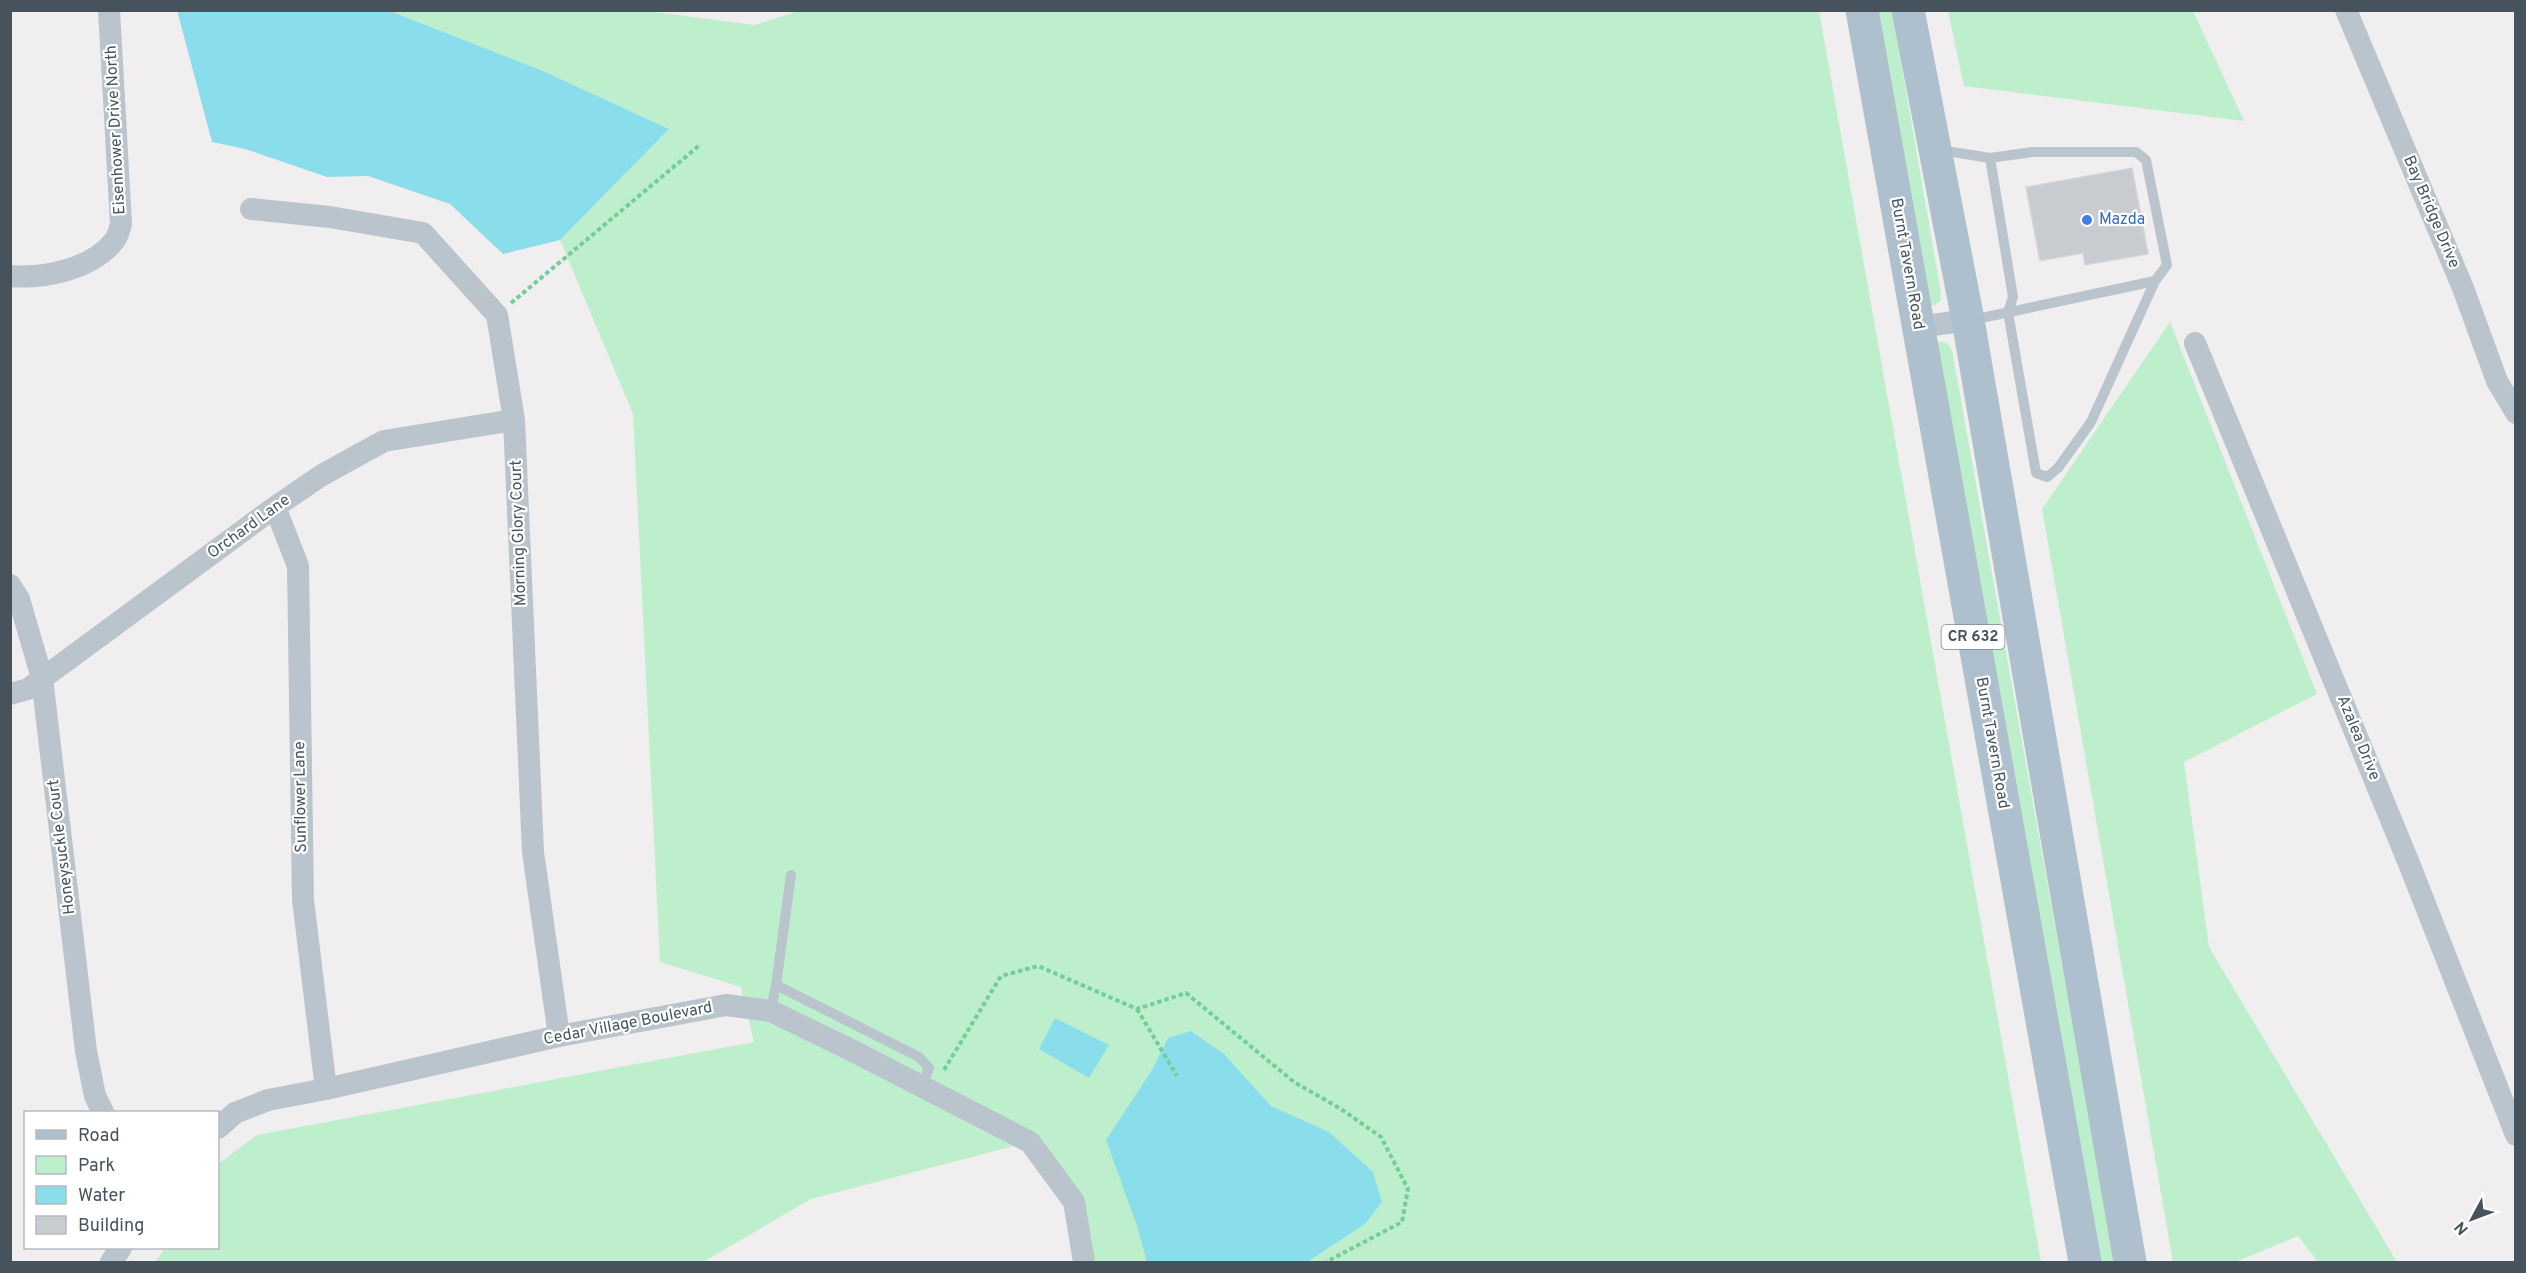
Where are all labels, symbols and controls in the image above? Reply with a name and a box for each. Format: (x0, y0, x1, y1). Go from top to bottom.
street label: Eisenhower Drive North (102, 45, 130, 215)
street label: Bay Bridge Drive (2398, 153, 2464, 271)
street label: Burnt Tavern Road (1886, 197, 1928, 331)
place label: Mazda (2099, 210, 2145, 230)
marker: Mazda (2080, 213, 2094, 227)
street label: Morning Glory Court (506, 459, 532, 607)
street label: Orchard Lane (204, 490, 294, 564)
road number: CR 632 (1942, 625, 2004, 649)
street label: Burnt Tavern Road (1971, 676, 2013, 810)
street label: Azalea Drive (2332, 692, 2384, 784)
street label: Sunflower Lane (290, 741, 312, 853)
street label: Honeysuckle Court (44, 778, 80, 916)
street label: Cedar Village Boulevard (542, 998, 714, 1050)
legend (24, 1111, 219, 1249)
text: Road (78, 1125, 120, 1148)
text: Park (78, 1155, 115, 1178)
text: Water (78, 1185, 125, 1208)
north arrow (2442, 1189, 2502, 1249)
text: Building (78, 1215, 144, 1238)
text: N (2451, 1217, 2474, 1238)

